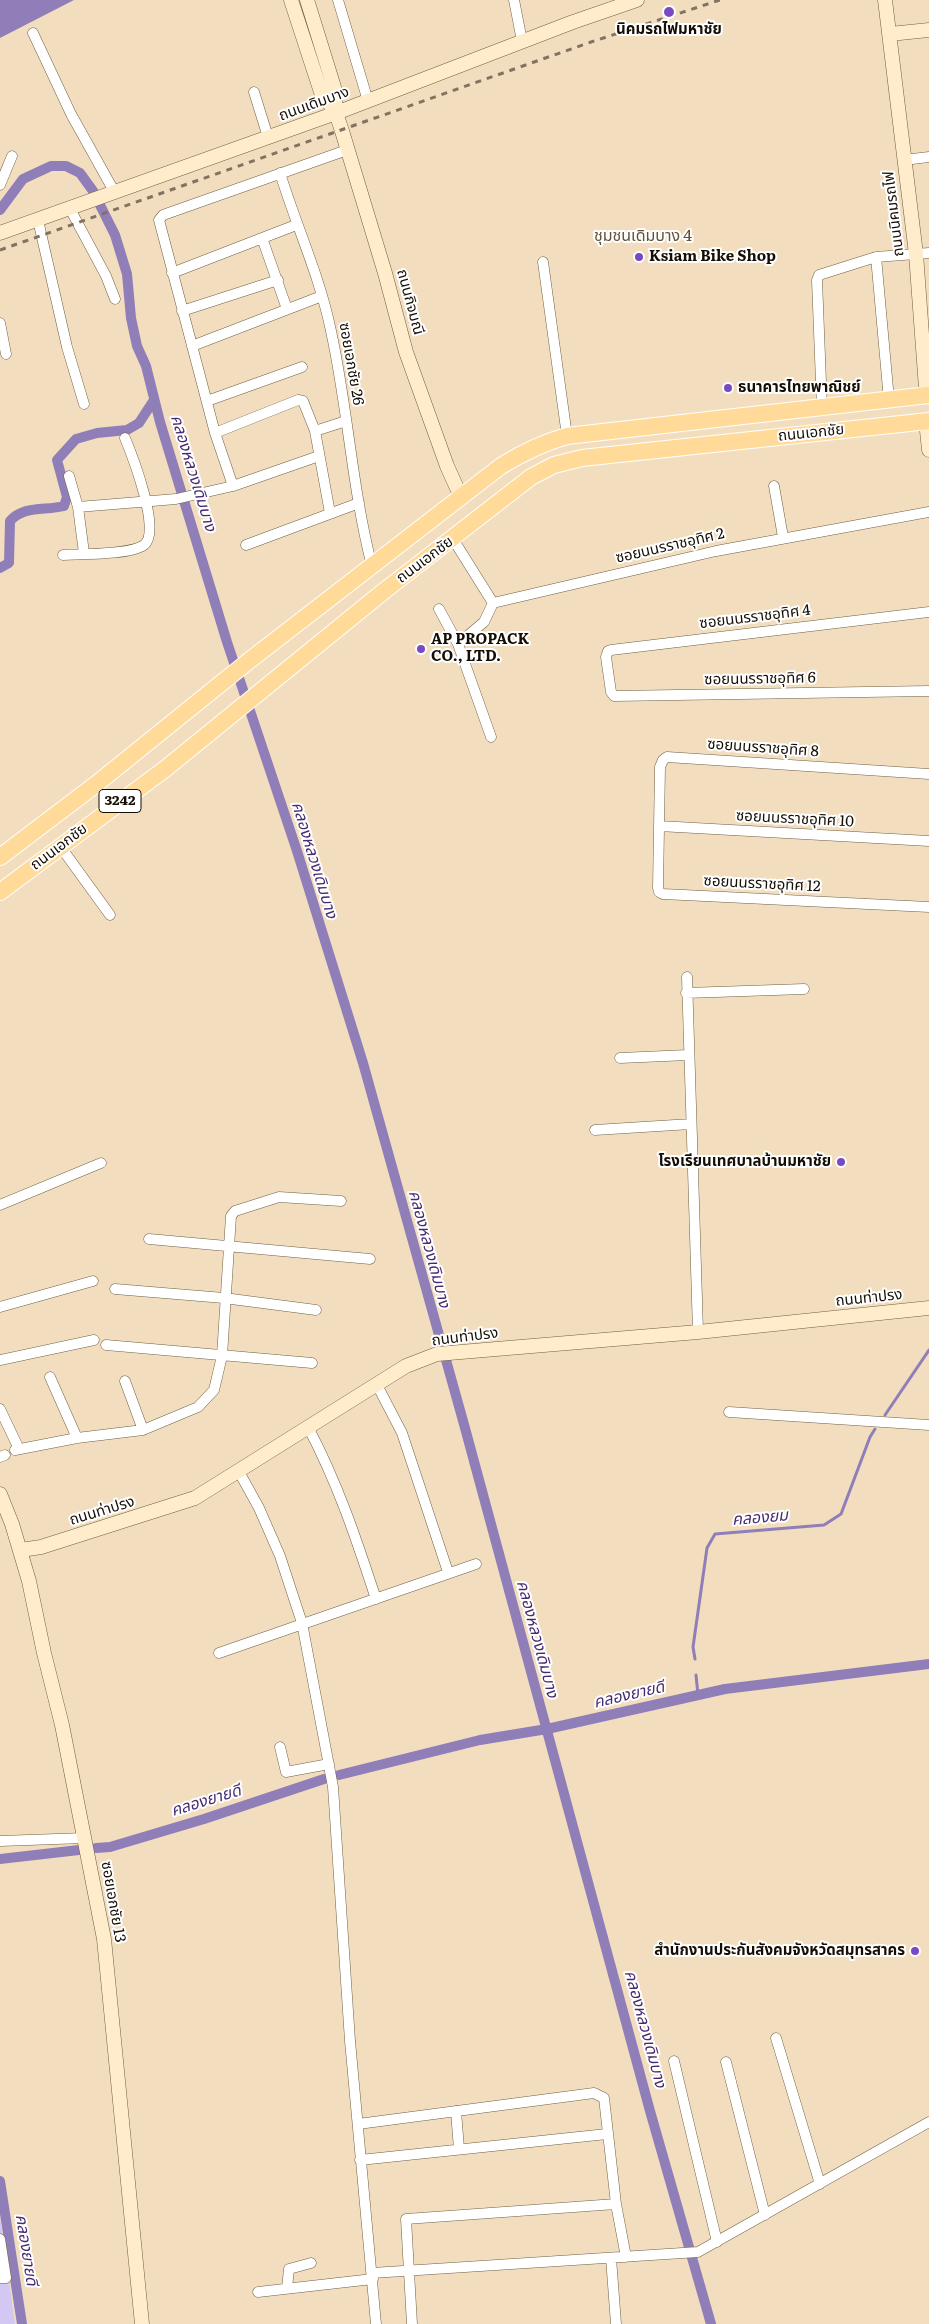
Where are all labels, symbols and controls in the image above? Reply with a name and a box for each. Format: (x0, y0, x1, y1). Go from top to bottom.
marker: นิคมรถไฟมหาชัย (662, 5, 676, 19)
place label: นิคมรถไฟมหาชัย (616, 21, 722, 39)
street label: ถนนเดิมบาง (276, 83, 352, 125)
street label: ถนนนิคมรถไฟ (880, 170, 908, 258)
district label: ชุมชนเดิมบาง 4 (594, 226, 692, 246)
place label: Ksiam Bike Shop (649, 248, 776, 266)
marker: Ksiam Bike Shop (633, 251, 645, 263)
street label: ถนนกิจมณี (393, 267, 427, 337)
street label: ซอยเอกชัย 26 (335, 321, 367, 407)
place label: ธนาคารไทยพาณิชย์ (738, 379, 861, 397)
marker: ธนาคารไทยพาณิชย์ (722, 382, 734, 394)
water label: คลองหลวงเดิมบาง (166, 412, 220, 534)
street label: ถนนเอกชัย (777, 421, 845, 445)
street label: ซอยนนรราชอุทิศ 2 (614, 525, 726, 567)
street label: ถนนเอกชัย (393, 533, 457, 587)
street label: ซอยนนรราชอุทิศ 4 (698, 601, 812, 633)
place label: AP PROPACK CO., LTD. (431, 631, 529, 666)
marker: AP PROPACK CO., LTD. (415, 643, 427, 655)
street label: ซอยนนรราชอุทิศ 6 (704, 669, 816, 689)
street label: ซอยนนรราชอุทิศ 8 (707, 735, 819, 761)
road number: 3242 (99, 789, 141, 812)
water label: คลองหลวงเดิมบาง (287, 799, 341, 921)
street label: ซอยนนรราชอุทิศ 10 (736, 807, 854, 831)
street label: ถนนเอกชัย (27, 820, 91, 874)
street label: ซอยนนรราชอุทิศ 12 (703, 872, 821, 896)
place label: โรงเรียนเทศบาลบ้านมหาชัย (658, 1153, 831, 1171)
marker: โรงเรียนเทศบาลบ้านมหาชัย (835, 1156, 847, 1168)
water label: คลองหลวงเดิมบาง (404, 1188, 454, 1310)
street label: ถนนท่าปรง (835, 1286, 903, 1310)
street label: ถนนท่าปรง (431, 1324, 499, 1350)
street label: ถนนท่าปรง (67, 1493, 137, 1529)
water label: คลองยม (731, 1506, 789, 1530)
water label: คลองหลวงเดิมบาง (512, 1578, 562, 1700)
water label: คลองยายดี (592, 1678, 666, 1712)
water label: คลองยายดี (169, 1781, 243, 1821)
street label: ซอยเอกชัย 13 (97, 1860, 129, 1944)
place label: สำนักงานประกันสังคมจังหวัดสมุทรสาคร (654, 1942, 905, 1960)
marker: สำนักงานประกันสังคมจังหวัดสมุทรสาคร (909, 1945, 921, 1957)
water label: คลองหลวงเดิมบาง (620, 1968, 670, 2090)
water label: คลองยายดี (11, 2213, 41, 2287)

